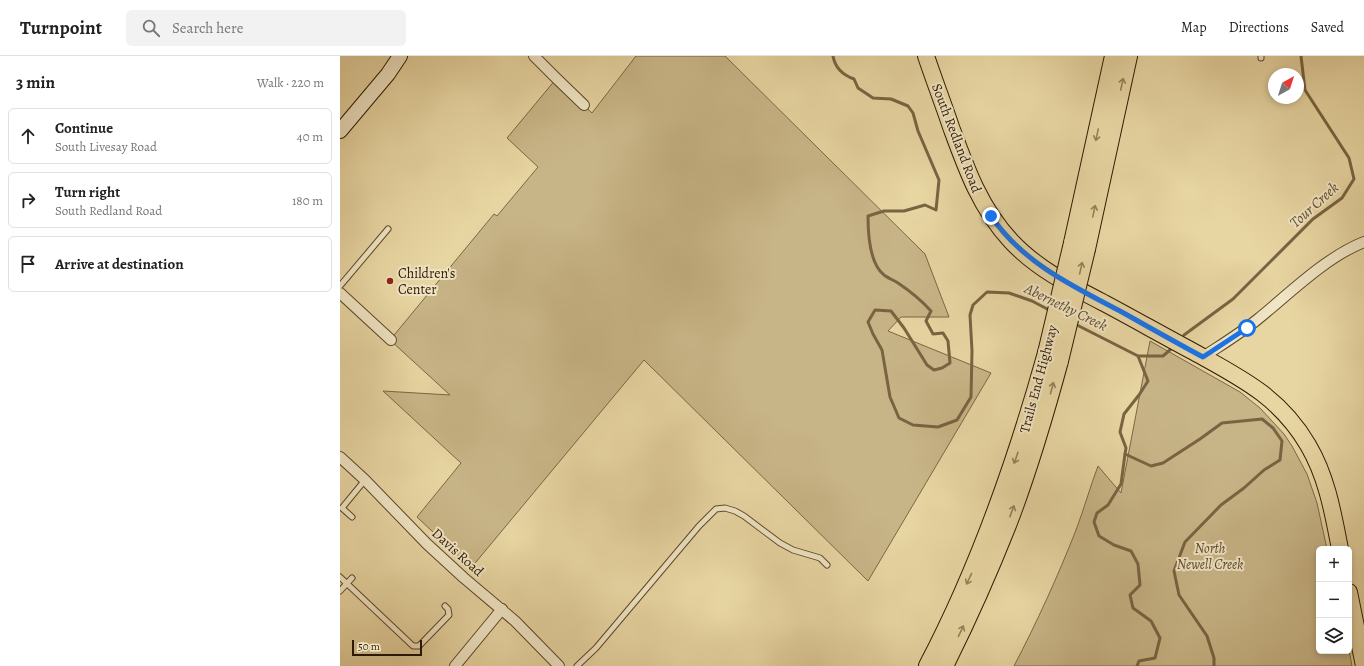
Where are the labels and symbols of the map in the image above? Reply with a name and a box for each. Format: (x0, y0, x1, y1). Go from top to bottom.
north arrow (1268, 68, 1304, 104)
one-way arrow (1119, 78, 1127, 91)
street label: South Redland Road (927, 81, 986, 196)
one-way arrow (1092, 128, 1100, 141)
water label: Tour Creek (1285, 178, 1343, 232)
one-way arrow (1091, 205, 1099, 218)
route end (982, 207, 1000, 225)
one-way arrow (1078, 262, 1086, 275)
place label: Children's Center (398, 264, 455, 299)
marker: Children's Center (385, 276, 395, 286)
water label: Abernethy Creek (1020, 278, 1111, 336)
route start (1238, 319, 1256, 337)
street label: Trails End Highway (1015, 322, 1062, 435)
one-way arrow (1049, 382, 1056, 395)
one-way arrow (1012, 451, 1019, 464)
one-way arrow (1008, 506, 1016, 518)
street label: Davis Road (428, 524, 488, 581)
park label: North Newell Creek (1177, 539, 1243, 574)
one-way arrow (965, 572, 972, 584)
one-way arrow (958, 625, 965, 637)
scale bar (352, 638, 422, 657)

